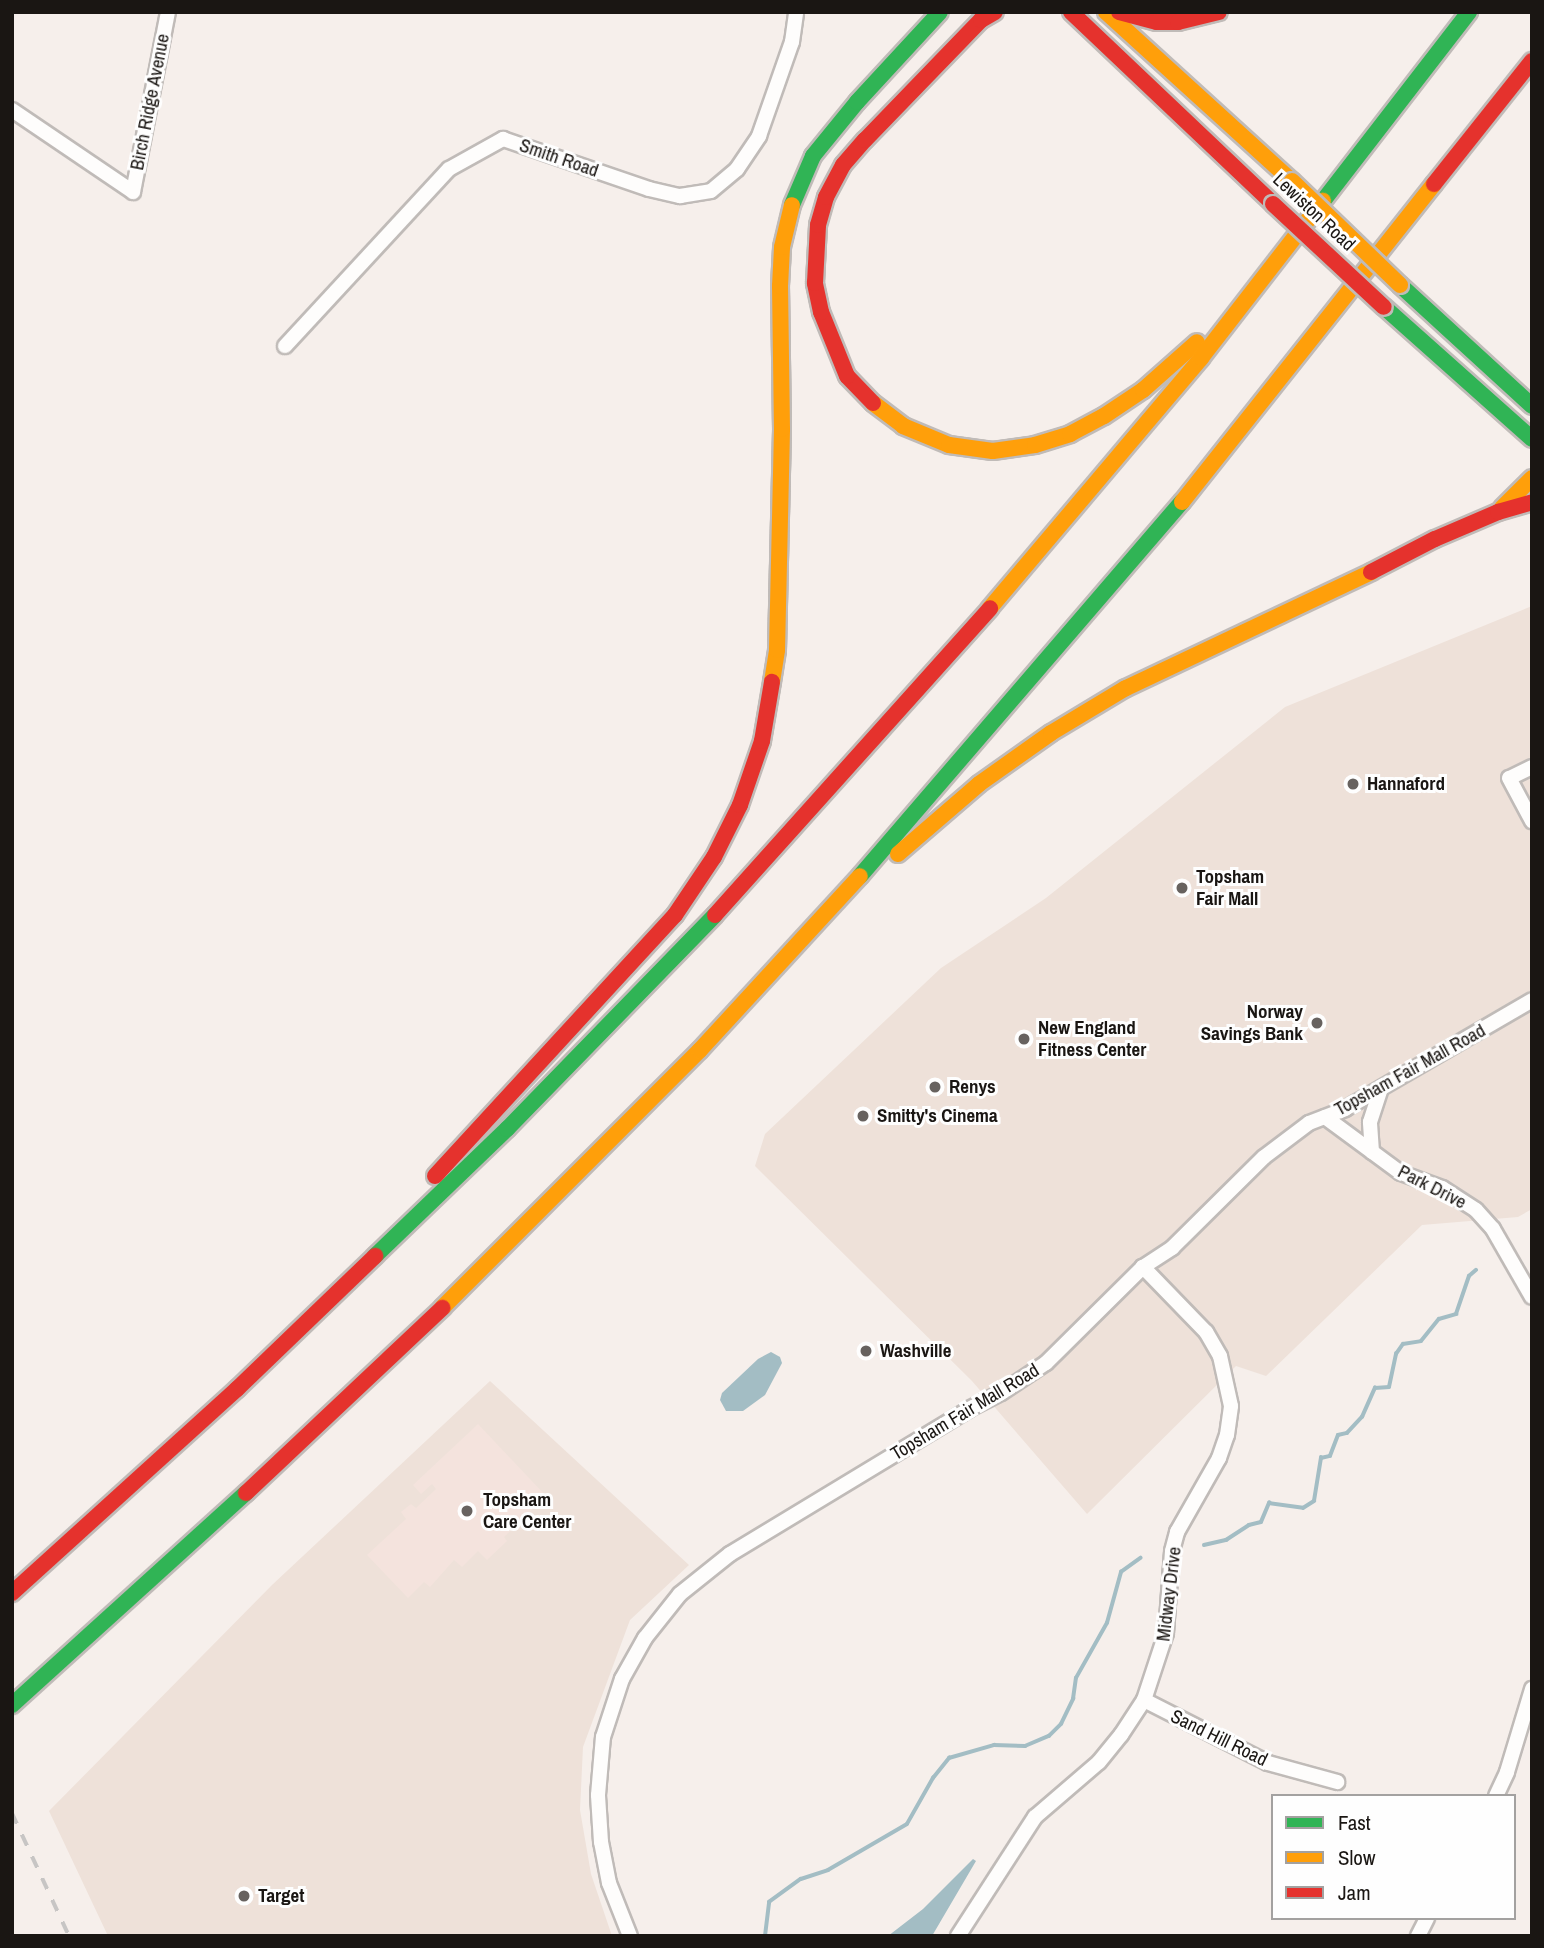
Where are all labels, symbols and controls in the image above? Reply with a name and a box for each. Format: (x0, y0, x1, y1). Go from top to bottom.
street label: Birch Ridge Avenue (126, 32, 174, 172)
street label: Smith Road (516, 134, 602, 182)
street label: Lewiston Road (1268, 168, 1360, 256)
place label: Hannaford (1367, 773, 1445, 795)
marker: Hannaford (1345, 776, 1361, 792)
place label: Topsham Fair Mall (1196, 866, 1264, 910)
marker: Topsham Fair Mall (1174, 880, 1190, 896)
place label: Norway Savings Bank (1201, 1001, 1303, 1045)
marker: Norway Savings Bank (1309, 1015, 1325, 1031)
place label: New England Fitness Center (1038, 1017, 1146, 1061)
street label: Topsham Fair Mall Road (1331, 1019, 1489, 1121)
marker: New England Fitness Center (1016, 1031, 1032, 1047)
place label: Renys (949, 1076, 996, 1098)
marker: Renys (927, 1079, 943, 1095)
place label: Smitty's Cinema (877, 1105, 998, 1127)
marker: Smitty's Cinema (855, 1108, 871, 1124)
street label: Park Drive (1394, 1160, 1470, 1214)
place label: Washville (880, 1340, 951, 1362)
marker: Washville (858, 1343, 874, 1359)
street label: Topsham Fair Mall Road (887, 1359, 1043, 1465)
place label: Topsham Care Center (483, 1489, 571, 1533)
marker: Topsham Care Center (457, 1501, 477, 1521)
street label: Midway Drive (1152, 1545, 1186, 1643)
street label: Sand Hill Road (1167, 1705, 1271, 1771)
legend (1271, 1794, 1516, 1920)
text: Fast (1338, 1808, 1371, 1837)
text: Slow (1338, 1843, 1375, 1872)
text: Jam (1338, 1878, 1371, 1907)
place label: Target (258, 1885, 304, 1907)
marker: Target (236, 1888, 252, 1904)

